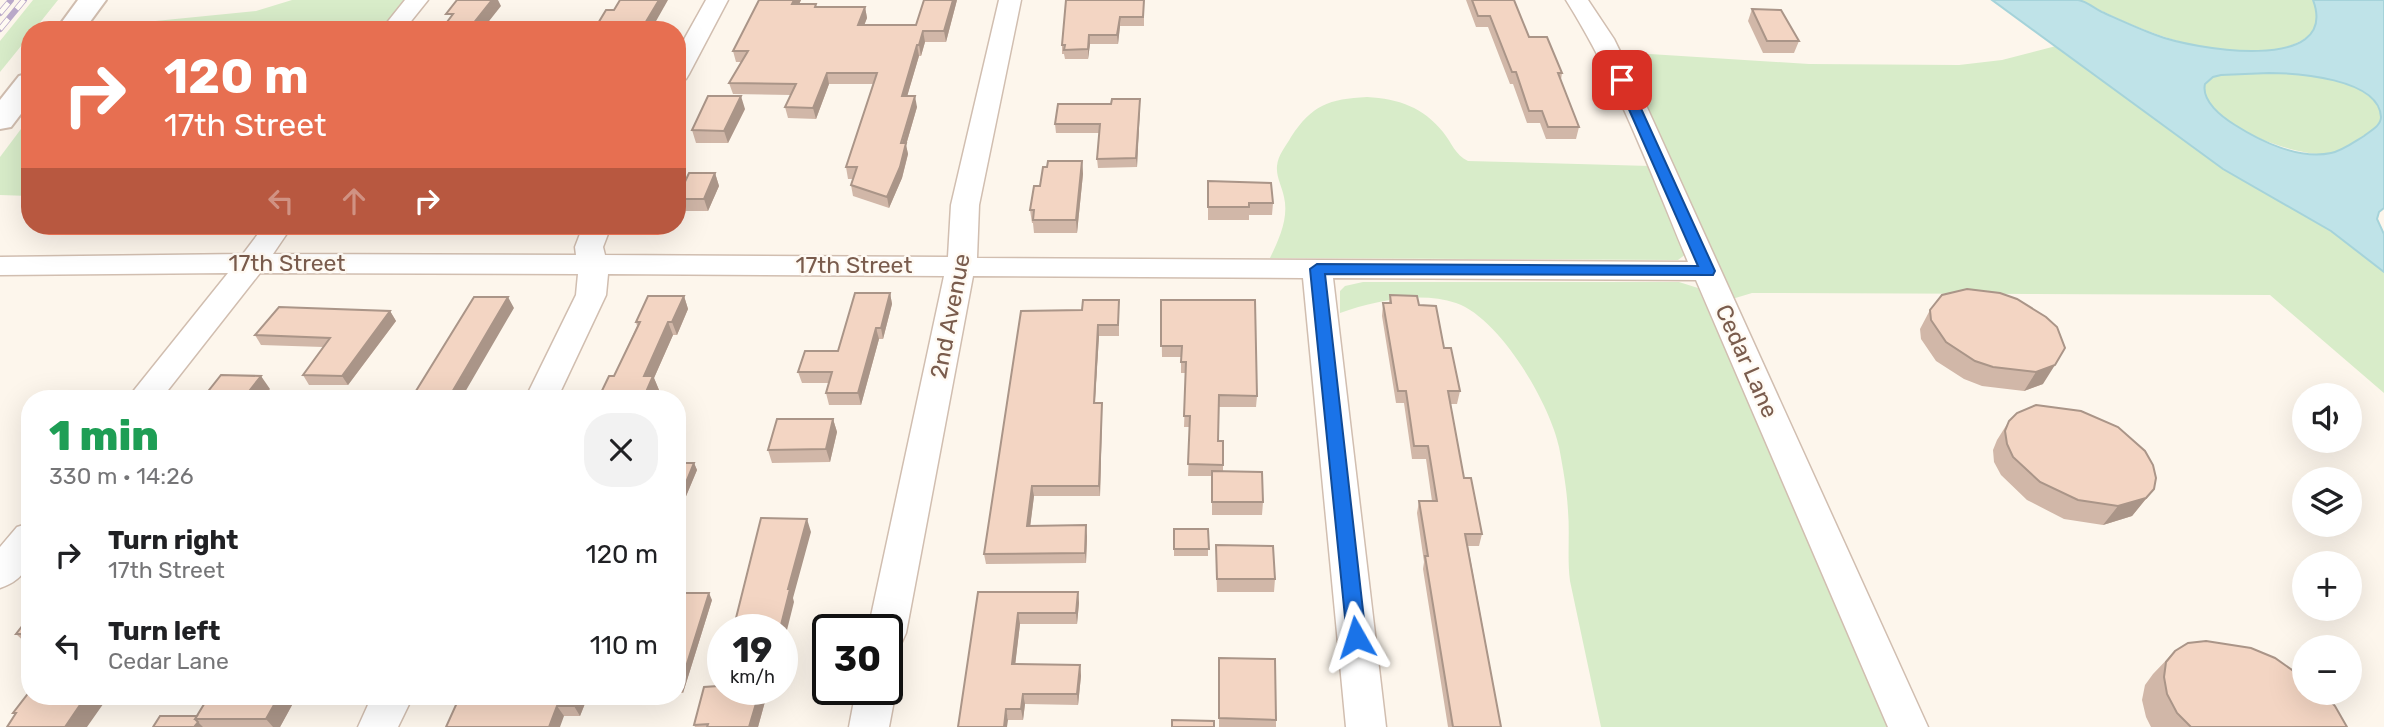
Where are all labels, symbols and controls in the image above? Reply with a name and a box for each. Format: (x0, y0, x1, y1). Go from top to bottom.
text: 120 m (164, 47, 309, 105)
icon: right (49, 49, 140, 140)
pin (1592, 50, 1652, 110)
icon: arrive (1603, 61, 1641, 99)
text: 17th Street (164, 106, 326, 144)
icon: left (262, 182, 300, 220)
icon: ahead (335, 182, 373, 220)
icon: right (408, 182, 446, 220)
street label: 17th Street (229, 249, 345, 277)
street label: 17th Street (796, 251, 912, 279)
street label: 2nd Avenue (924, 251, 976, 381)
street label: Cedar Lane (1710, 300, 1784, 422)
map controls (2292, 383, 2362, 705)
button: sound (2292, 383, 2362, 453)
text: 1 min (49, 411, 159, 461)
button: close (584, 413, 658, 487)
text: 330 m · 14:26 (49, 462, 194, 490)
button: layers (2292, 467, 2362, 537)
text: Turn right (108, 525, 238, 556)
icon: right (49, 536, 87, 574)
text: 120 m (586, 539, 658, 570)
button: + (2292, 551, 2362, 621)
text: 17th Street (108, 556, 225, 584)
position arrow (1319, 600, 1393, 674)
speed limit sign: 30 (812, 614, 903, 705)
text: Turn left (108, 616, 220, 647)
icon: left (49, 627, 87, 665)
text: 19 (733, 629, 772, 671)
text: 110 m (590, 630, 658, 661)
button: − (2292, 635, 2362, 705)
text: Cedar Lane (108, 647, 229, 675)
text: km/h (730, 666, 775, 688)

